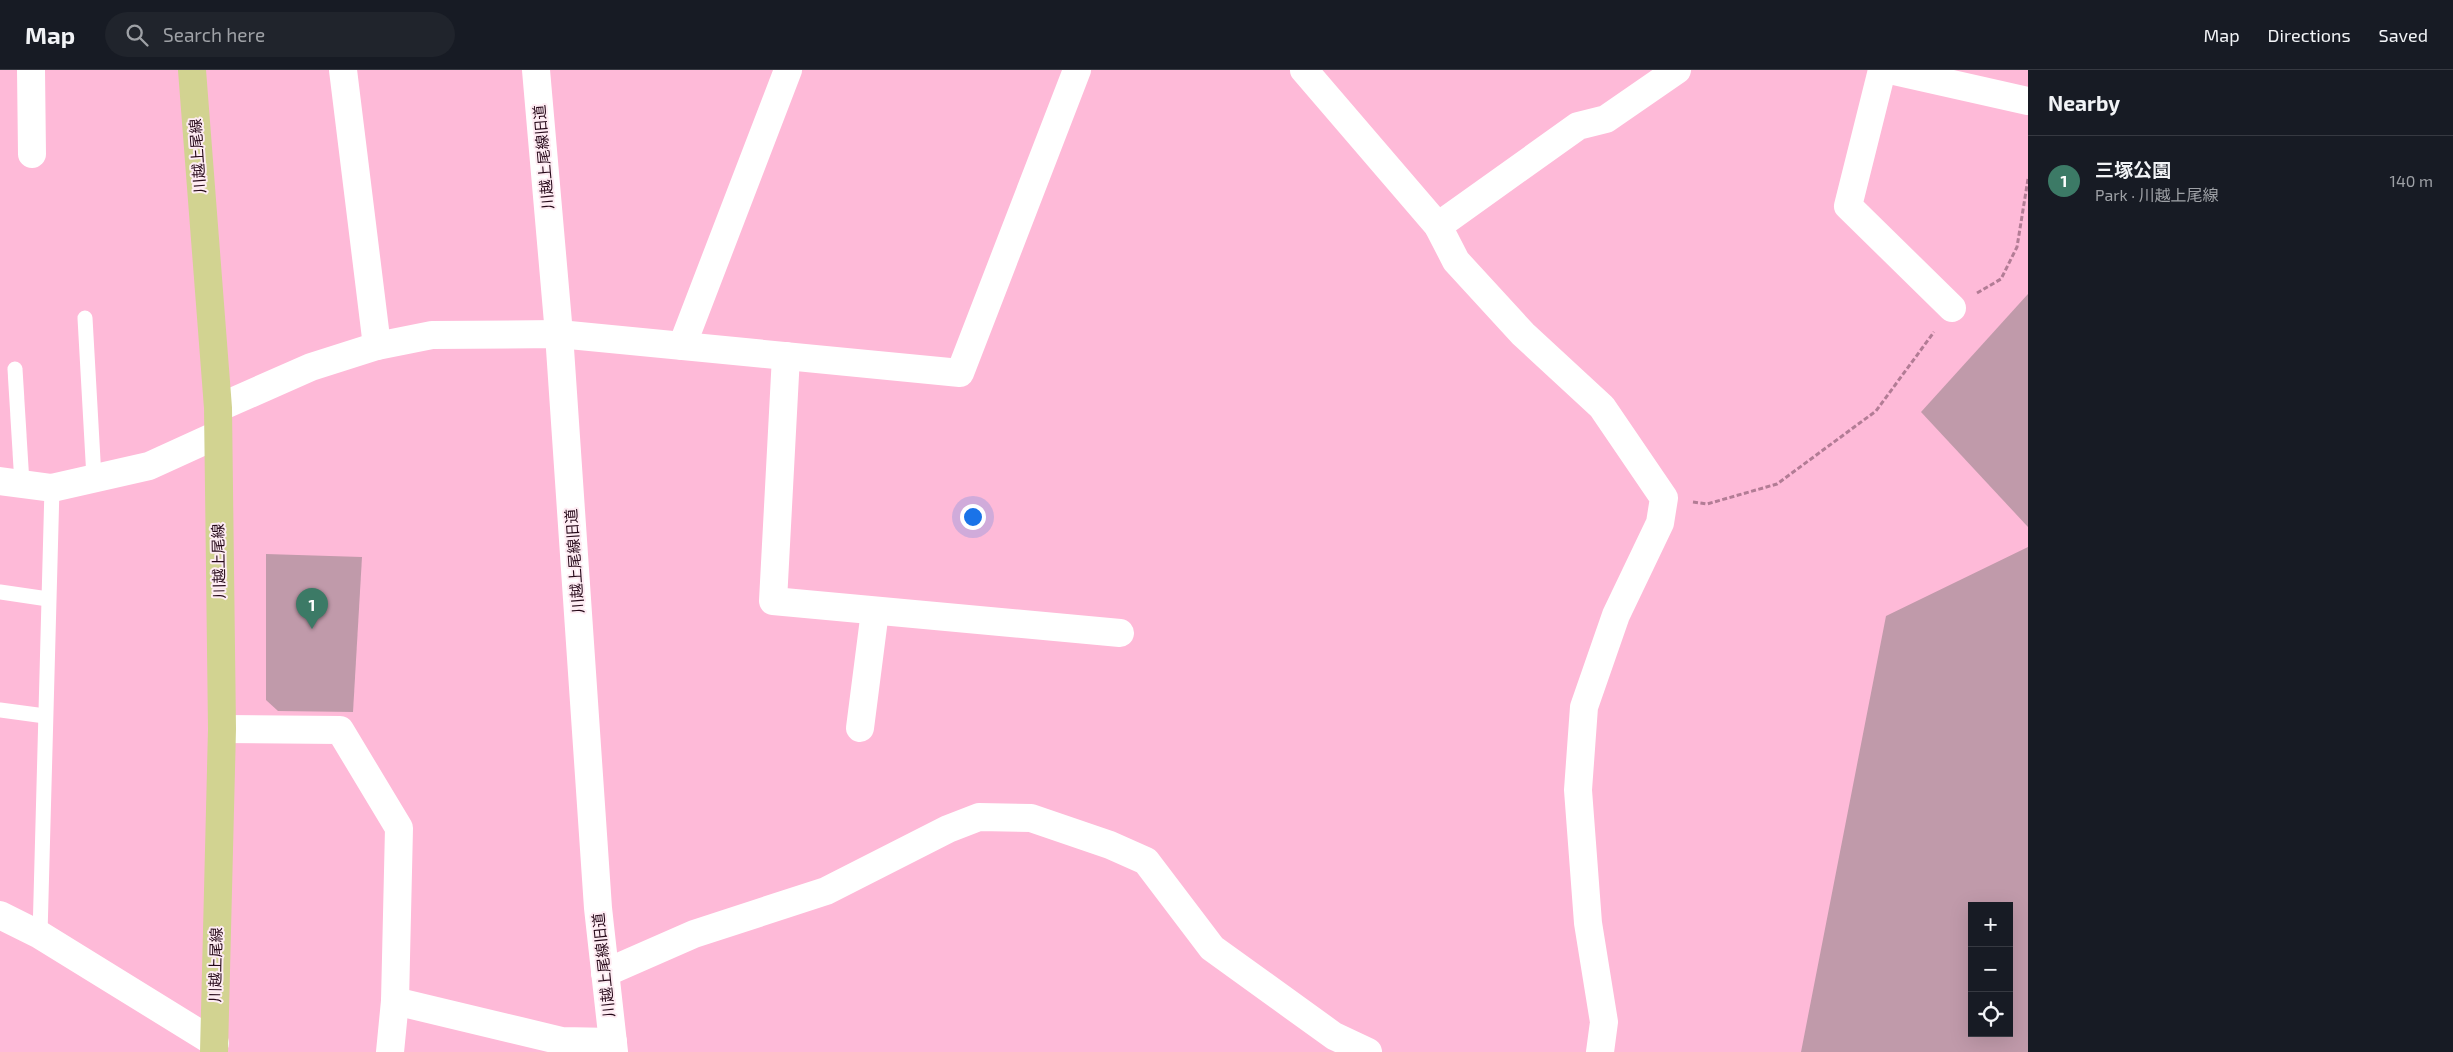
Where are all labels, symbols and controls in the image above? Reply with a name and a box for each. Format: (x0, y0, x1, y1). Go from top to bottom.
search box (105, 12, 455, 57)
text: Map (25, 20, 75, 49)
icon: search (123, 21, 151, 49)
text: Search here (163, 23, 265, 46)
text: Map (2203, 24, 2240, 46)
text: Directions (2268, 24, 2351, 46)
text: Saved (2379, 24, 2428, 46)
text: Nearby (2048, 90, 2120, 115)
street label: 川越上尾線旧道 (529, 104, 557, 210)
street label: 川越上尾線 (185, 118, 209, 194)
text: 三塚公園 (2095, 158, 2171, 181)
text: 1 (2061, 171, 2067, 190)
text: 140 m (2390, 171, 2433, 190)
text: Park · 川越上尾線 (2095, 185, 2218, 204)
your location (960, 504, 986, 530)
street label: 川越上尾線旧道 (561, 508, 587, 614)
street label: 川越上尾線 (208, 523, 228, 599)
pin: 1 (296, 588, 328, 629)
map controls (1968, 902, 2013, 1037)
button: + (1968, 902, 2013, 947)
street label: 川越上尾線旧道 (589, 912, 617, 1018)
street label: 川越上尾線 (205, 927, 225, 1003)
button: − (1968, 947, 2013, 992)
button: locate (1968, 992, 2013, 1037)

